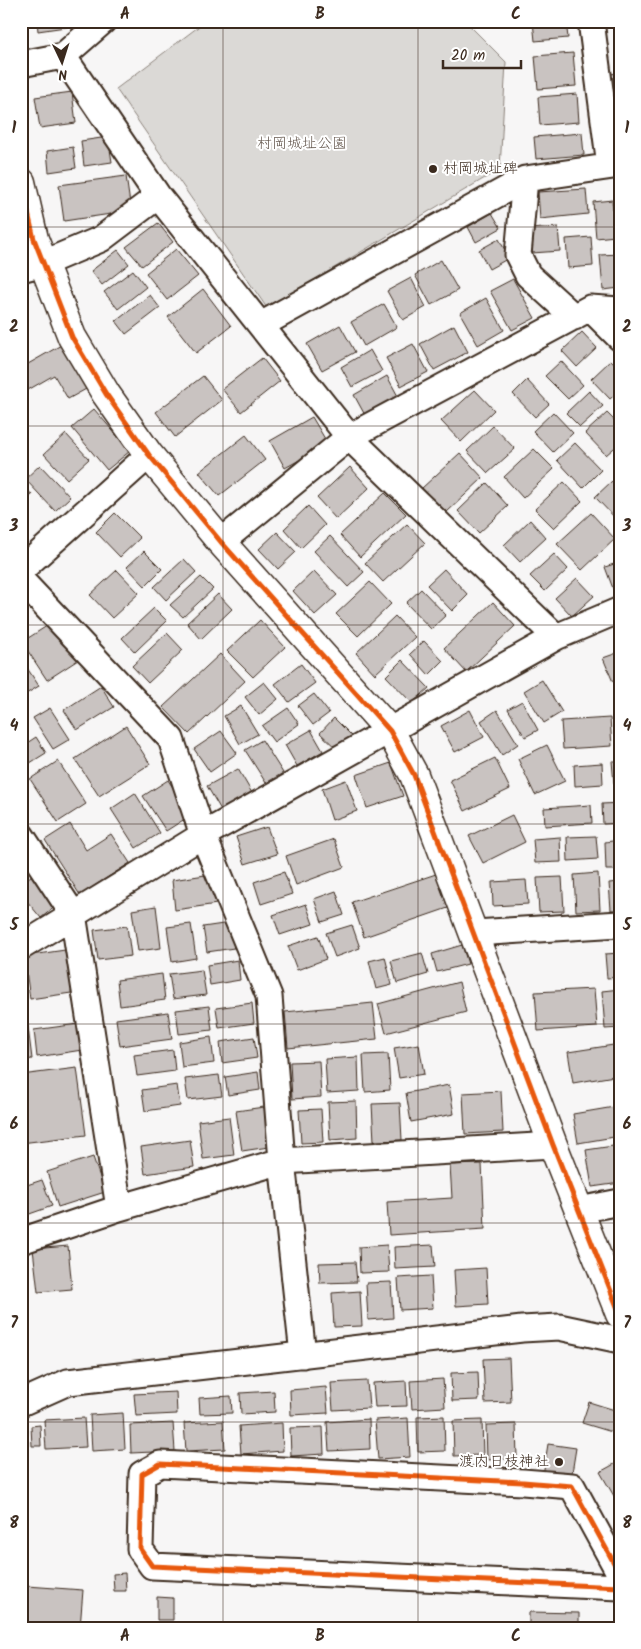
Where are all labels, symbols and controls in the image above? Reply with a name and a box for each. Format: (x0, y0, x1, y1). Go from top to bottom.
text: A (120, 2, 130, 27)
text: B (315, 2, 325, 27)
text: C (511, 2, 521, 27)
north arrow (38, 38, 88, 88)
scale bar (443, 38, 521, 70)
text: 20 m (451, 44, 485, 68)
text: N (58, 63, 68, 85)
text: 1 (12, 116, 17, 141)
text: 1 (625, 116, 630, 141)
park label: 村岡城址公園 (257, 132, 347, 156)
place label: 村岡城址碑 (443, 157, 518, 181)
marker: 村岡城址碑 (427, 163, 439, 175)
text: 2 (9, 315, 19, 340)
text: 2 (622, 315, 632, 340)
text: 3 (9, 514, 19, 539)
text: 3 (622, 514, 632, 539)
text: 4 (10, 714, 19, 739)
text: 4 (623, 714, 632, 739)
text: 5 (9, 913, 20, 938)
text: 5 (622, 913, 633, 938)
text: 6 (10, 1112, 19, 1137)
text: 6 (623, 1112, 632, 1137)
text: 7 (10, 1311, 18, 1336)
text: 7 (623, 1311, 631, 1336)
place label: 渡内日枝神社 (459, 1450, 549, 1474)
marker: 渡内日枝神社 (553, 1456, 565, 1468)
text: 8 (9, 1511, 19, 1536)
text: 8 (622, 1511, 632, 1536)
text: A (120, 1624, 130, 1649)
text: B (315, 1624, 325, 1649)
text: C (511, 1624, 521, 1649)

